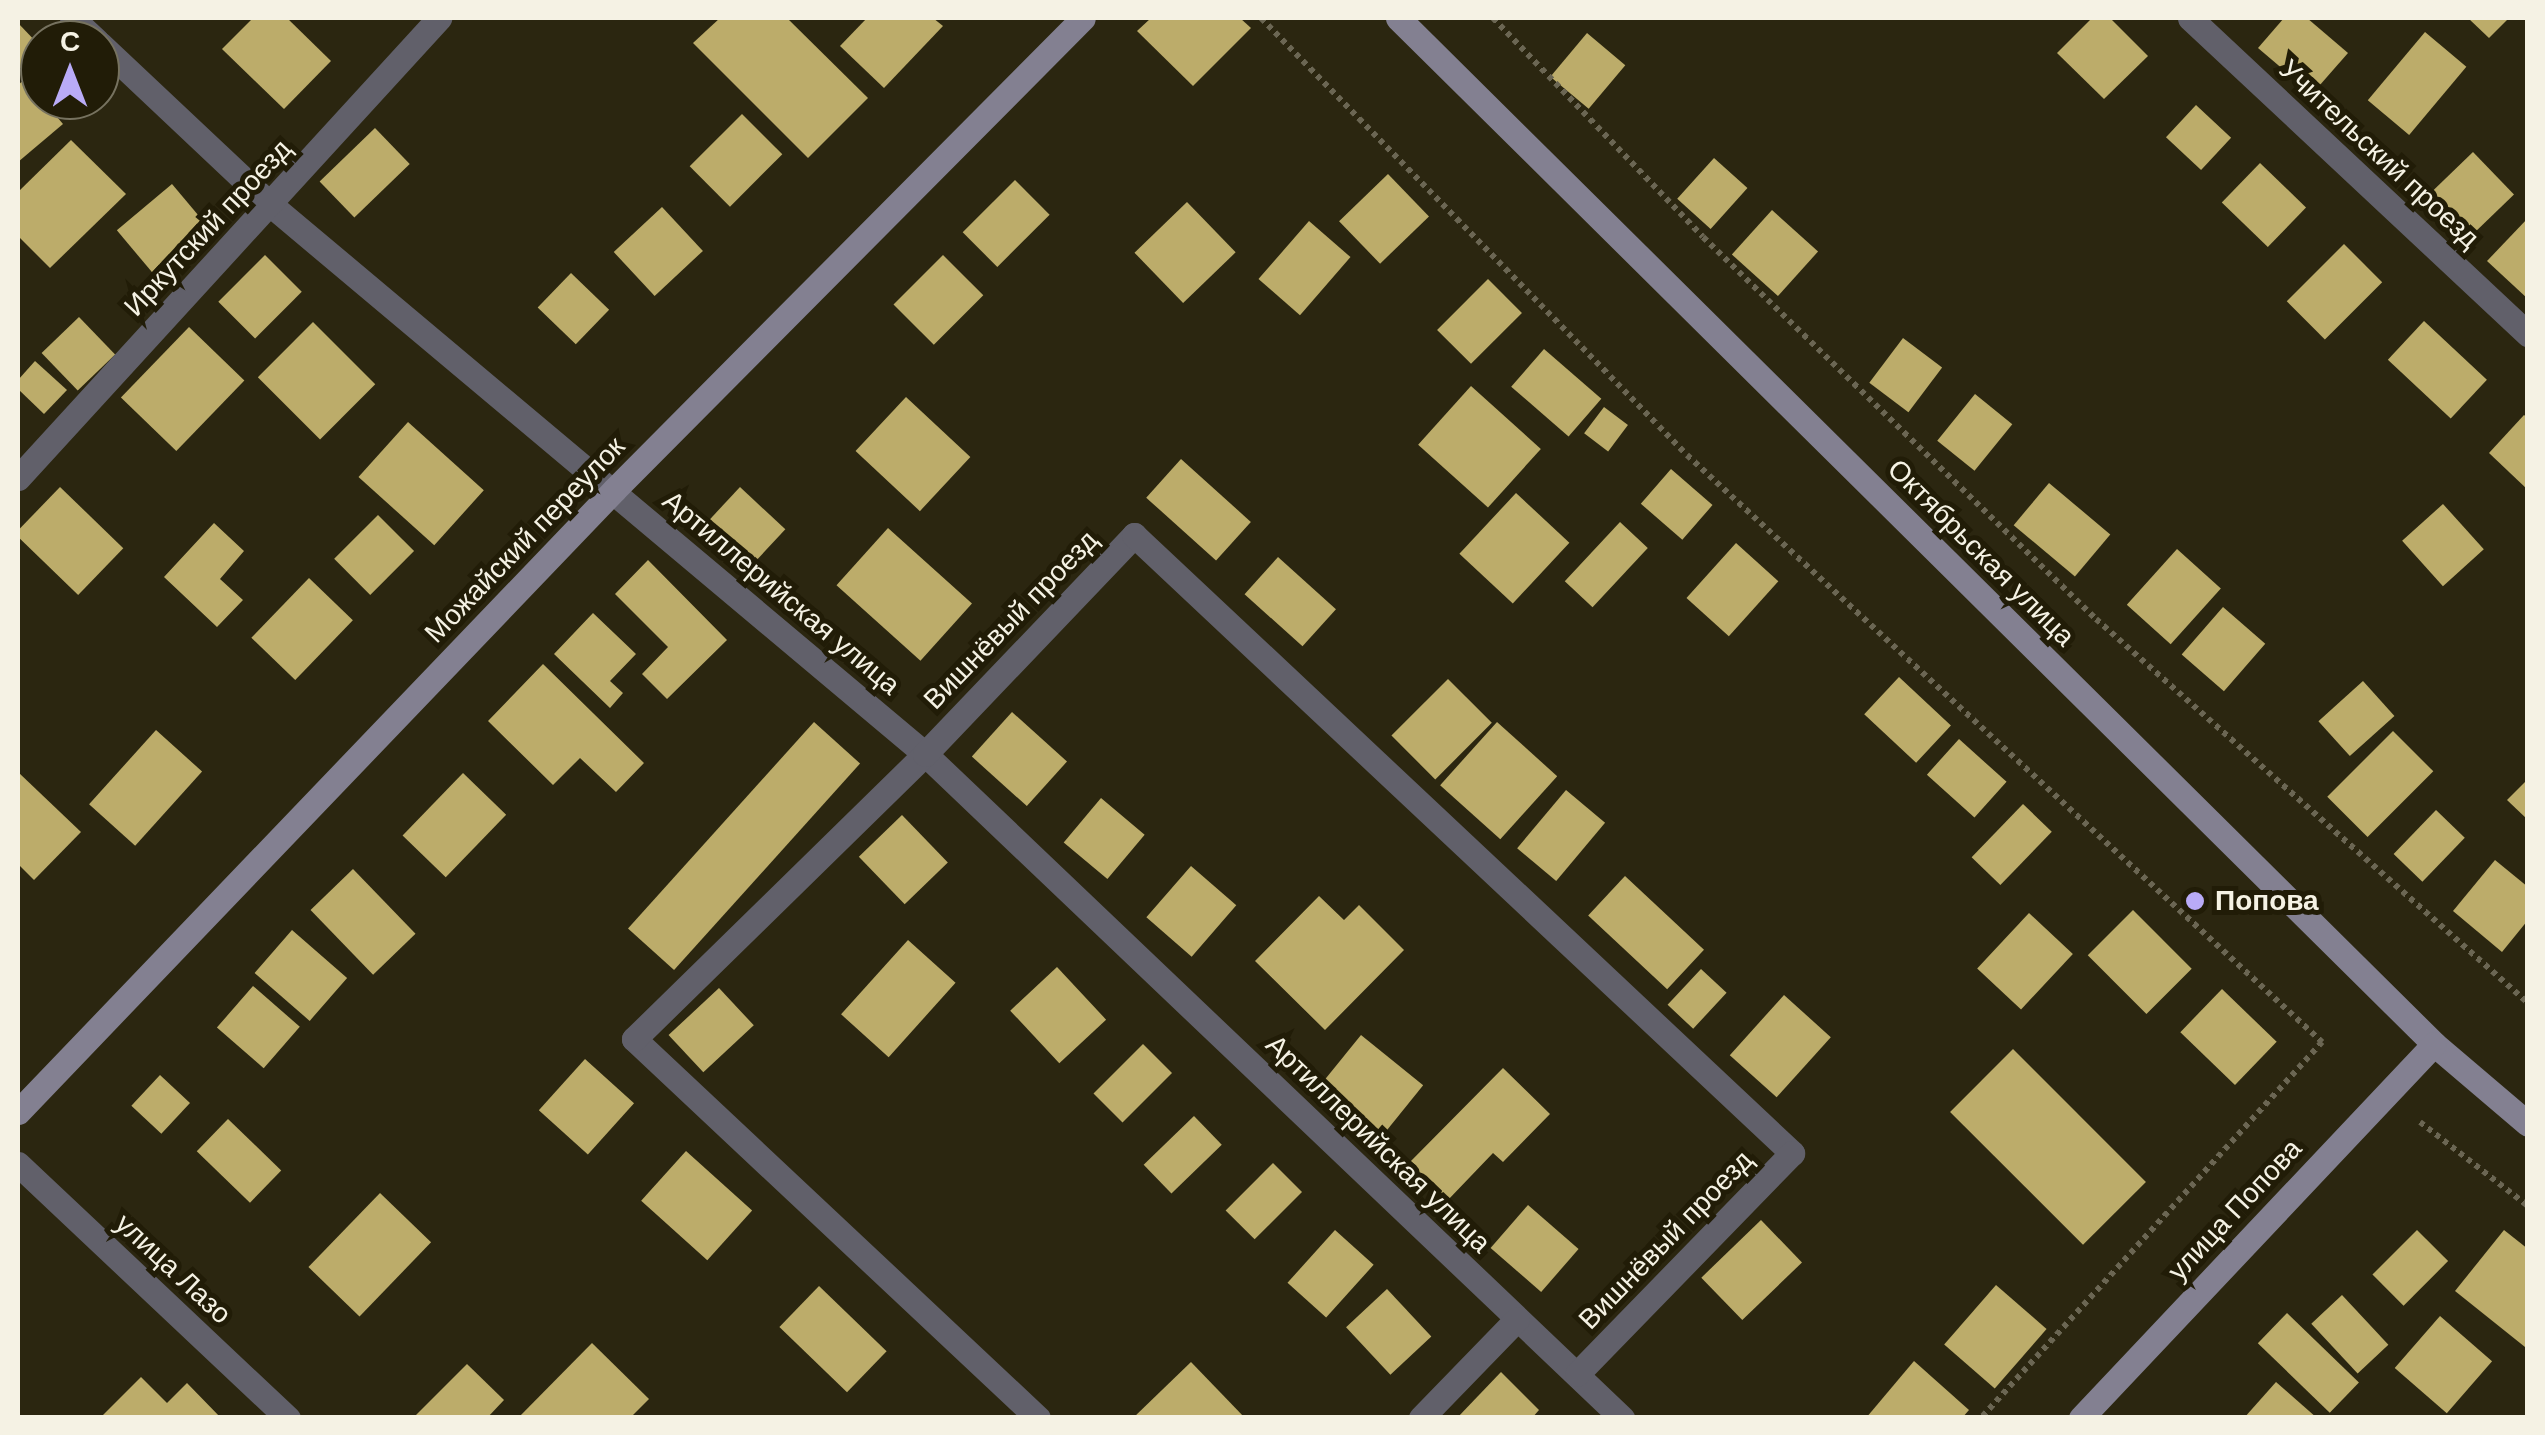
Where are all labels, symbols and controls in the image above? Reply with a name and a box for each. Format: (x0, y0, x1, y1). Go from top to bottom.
north arrow (20, 20, 120, 120)
text: С (60, 23, 80, 60)
street label: Учительский проезд (2272, 53, 2486, 255)
street label: Иркутский проезд (117, 133, 299, 323)
street label: Можайский переулок (418, 430, 632, 650)
street label: Октябрьская улица (1881, 453, 2081, 653)
street label: Артиллерийская улица (656, 484, 906, 702)
street label: Вишнёвый проезд (917, 524, 1105, 716)
place label: Попова (2215, 884, 2319, 918)
marker: Попова (2184, 890, 2206, 912)
street label: Артиллерийская улица (1259, 1028, 1497, 1260)
street label: улица Попова (2161, 1132, 2309, 1288)
street label: Вишнёвый проезд (1572, 1144, 1760, 1336)
street label: улица Лазо (108, 1207, 238, 1331)

